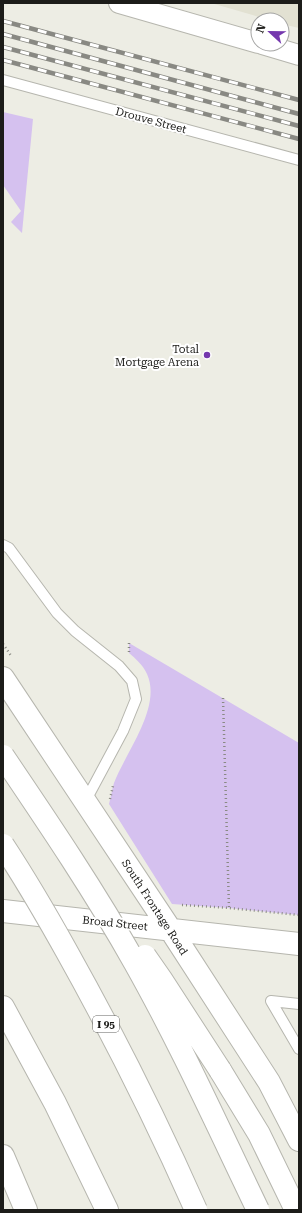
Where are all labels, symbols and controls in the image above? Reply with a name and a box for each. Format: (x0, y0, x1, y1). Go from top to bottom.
north arrow (250, 12, 290, 52)
text: N (254, 22, 269, 35)
street label: Drouve Street (114, 105, 188, 136)
place label: Total Mortgage Arena (115, 343, 200, 369)
marker: Total Mortgage Arena (202, 350, 212, 360)
street label: South Frontage Road (119, 857, 190, 957)
street label: Broad Street (82, 914, 148, 933)
road number: I 95 (93, 1016, 119, 1032)

